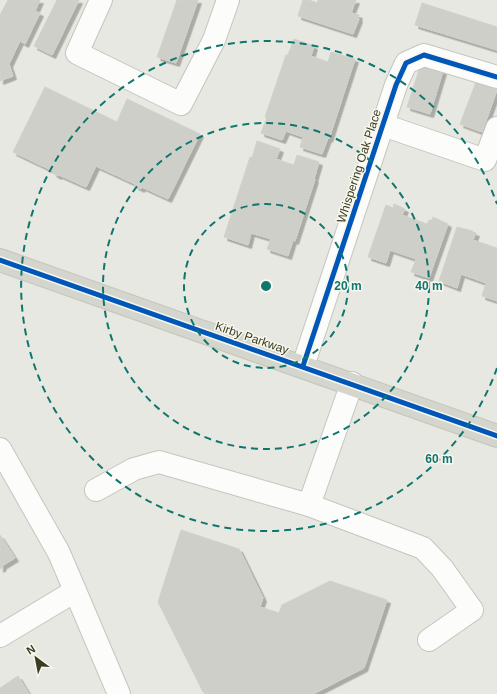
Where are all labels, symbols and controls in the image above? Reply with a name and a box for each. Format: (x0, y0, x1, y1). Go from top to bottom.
street label: Whispering Oak Place (334, 107, 384, 225)
centre of rings (259, 279, 273, 293)
text: 20 m (334, 279, 362, 293)
text: 40 m (415, 279, 443, 293)
street label: Kirby Parkway (213, 319, 291, 357)
text: 60 m (425, 452, 453, 466)
north arrow (16, 638, 56, 678)
text: N (24, 642, 37, 657)

